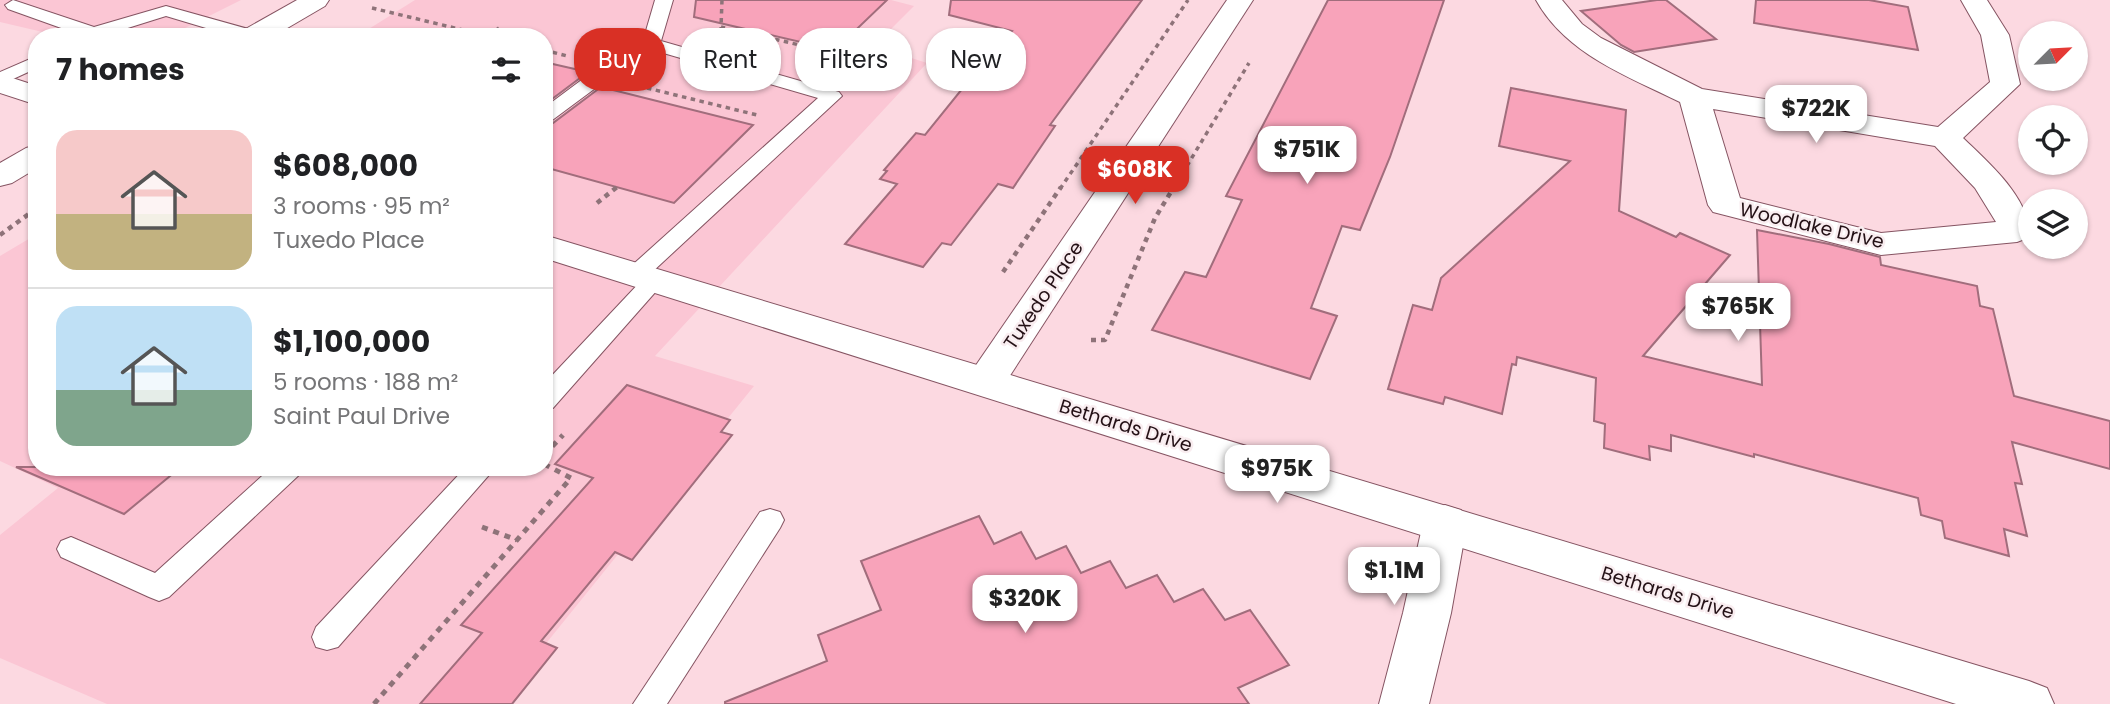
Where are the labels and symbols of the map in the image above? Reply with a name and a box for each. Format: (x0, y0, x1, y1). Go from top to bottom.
north arrow (2018, 21, 2088, 91)
pin: $722K (1767, 86, 1865, 145)
pin: $751K (1258, 127, 1356, 186)
pin: $608K (1086, 146, 1184, 206)
street label: Woodlake Drive (1737, 196, 1887, 255)
street label: Tuxedo Place (997, 236, 1090, 355)
pin: $765K (1689, 284, 1787, 343)
street label: Bethards Drive (1056, 392, 1196, 459)
pin: $975K (1228, 446, 1326, 505)
pin: $1.1M (1345, 548, 1443, 607)
street label: Bethards Drive (1598, 559, 1738, 626)
pin: $320K (976, 576, 1074, 635)

